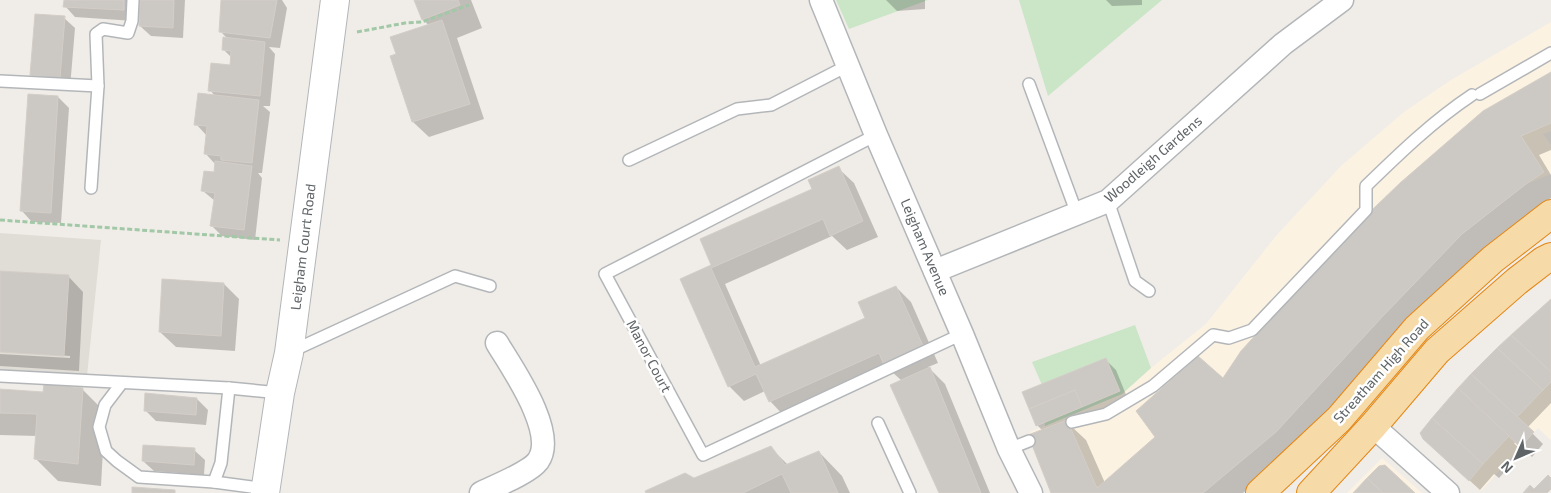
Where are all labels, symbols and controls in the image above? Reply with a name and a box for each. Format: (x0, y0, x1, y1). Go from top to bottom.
street label: Woodleigh Gardens (1100, 112, 1205, 206)
street label: Leigham Court Road (286, 183, 319, 311)
street label: Leigham Avenue (897, 196, 954, 298)
street label: Streatham High Road (1329, 315, 1432, 426)
street label: Manor Court (623, 317, 676, 395)
north arrow (1491, 433, 1541, 483)
text: N (1497, 458, 1516, 477)

